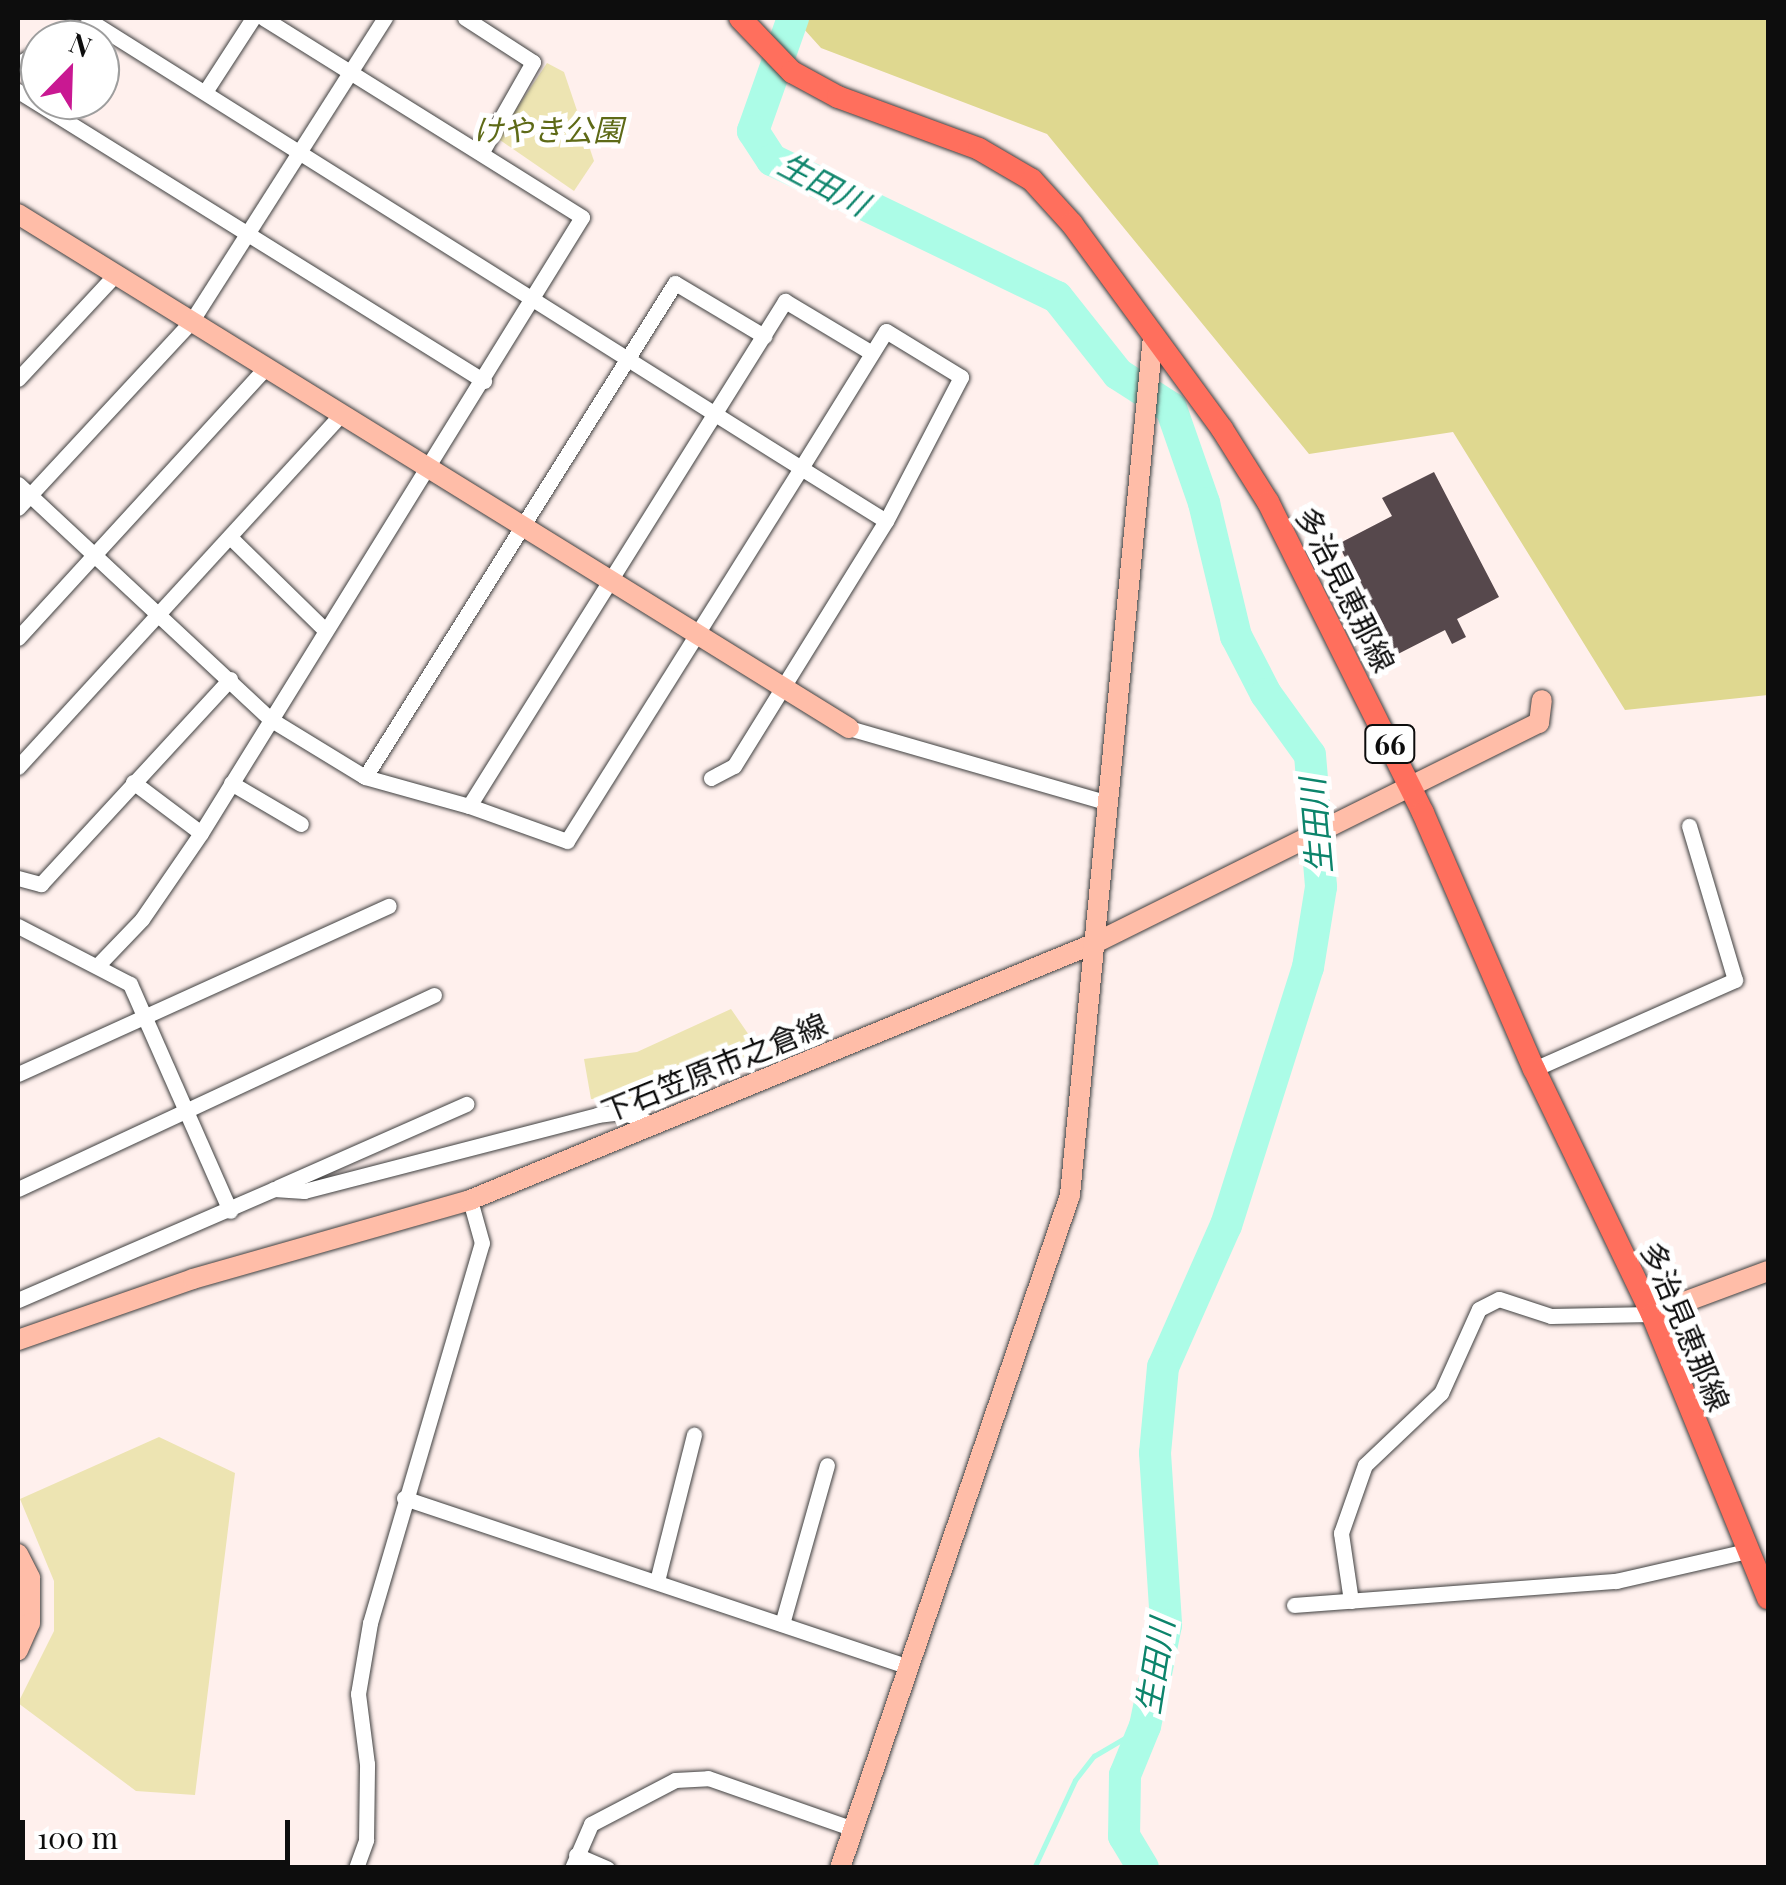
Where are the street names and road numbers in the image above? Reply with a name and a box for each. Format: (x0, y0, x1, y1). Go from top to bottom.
street label: 多治見恵那線 (1289, 501, 1403, 677)
road number: 66 (1362, 721, 1418, 767)
street label: 下石笠原市之倉線 (596, 1005, 832, 1129)
street label: 多治見恵那線 (1634, 1236, 1738, 1416)

